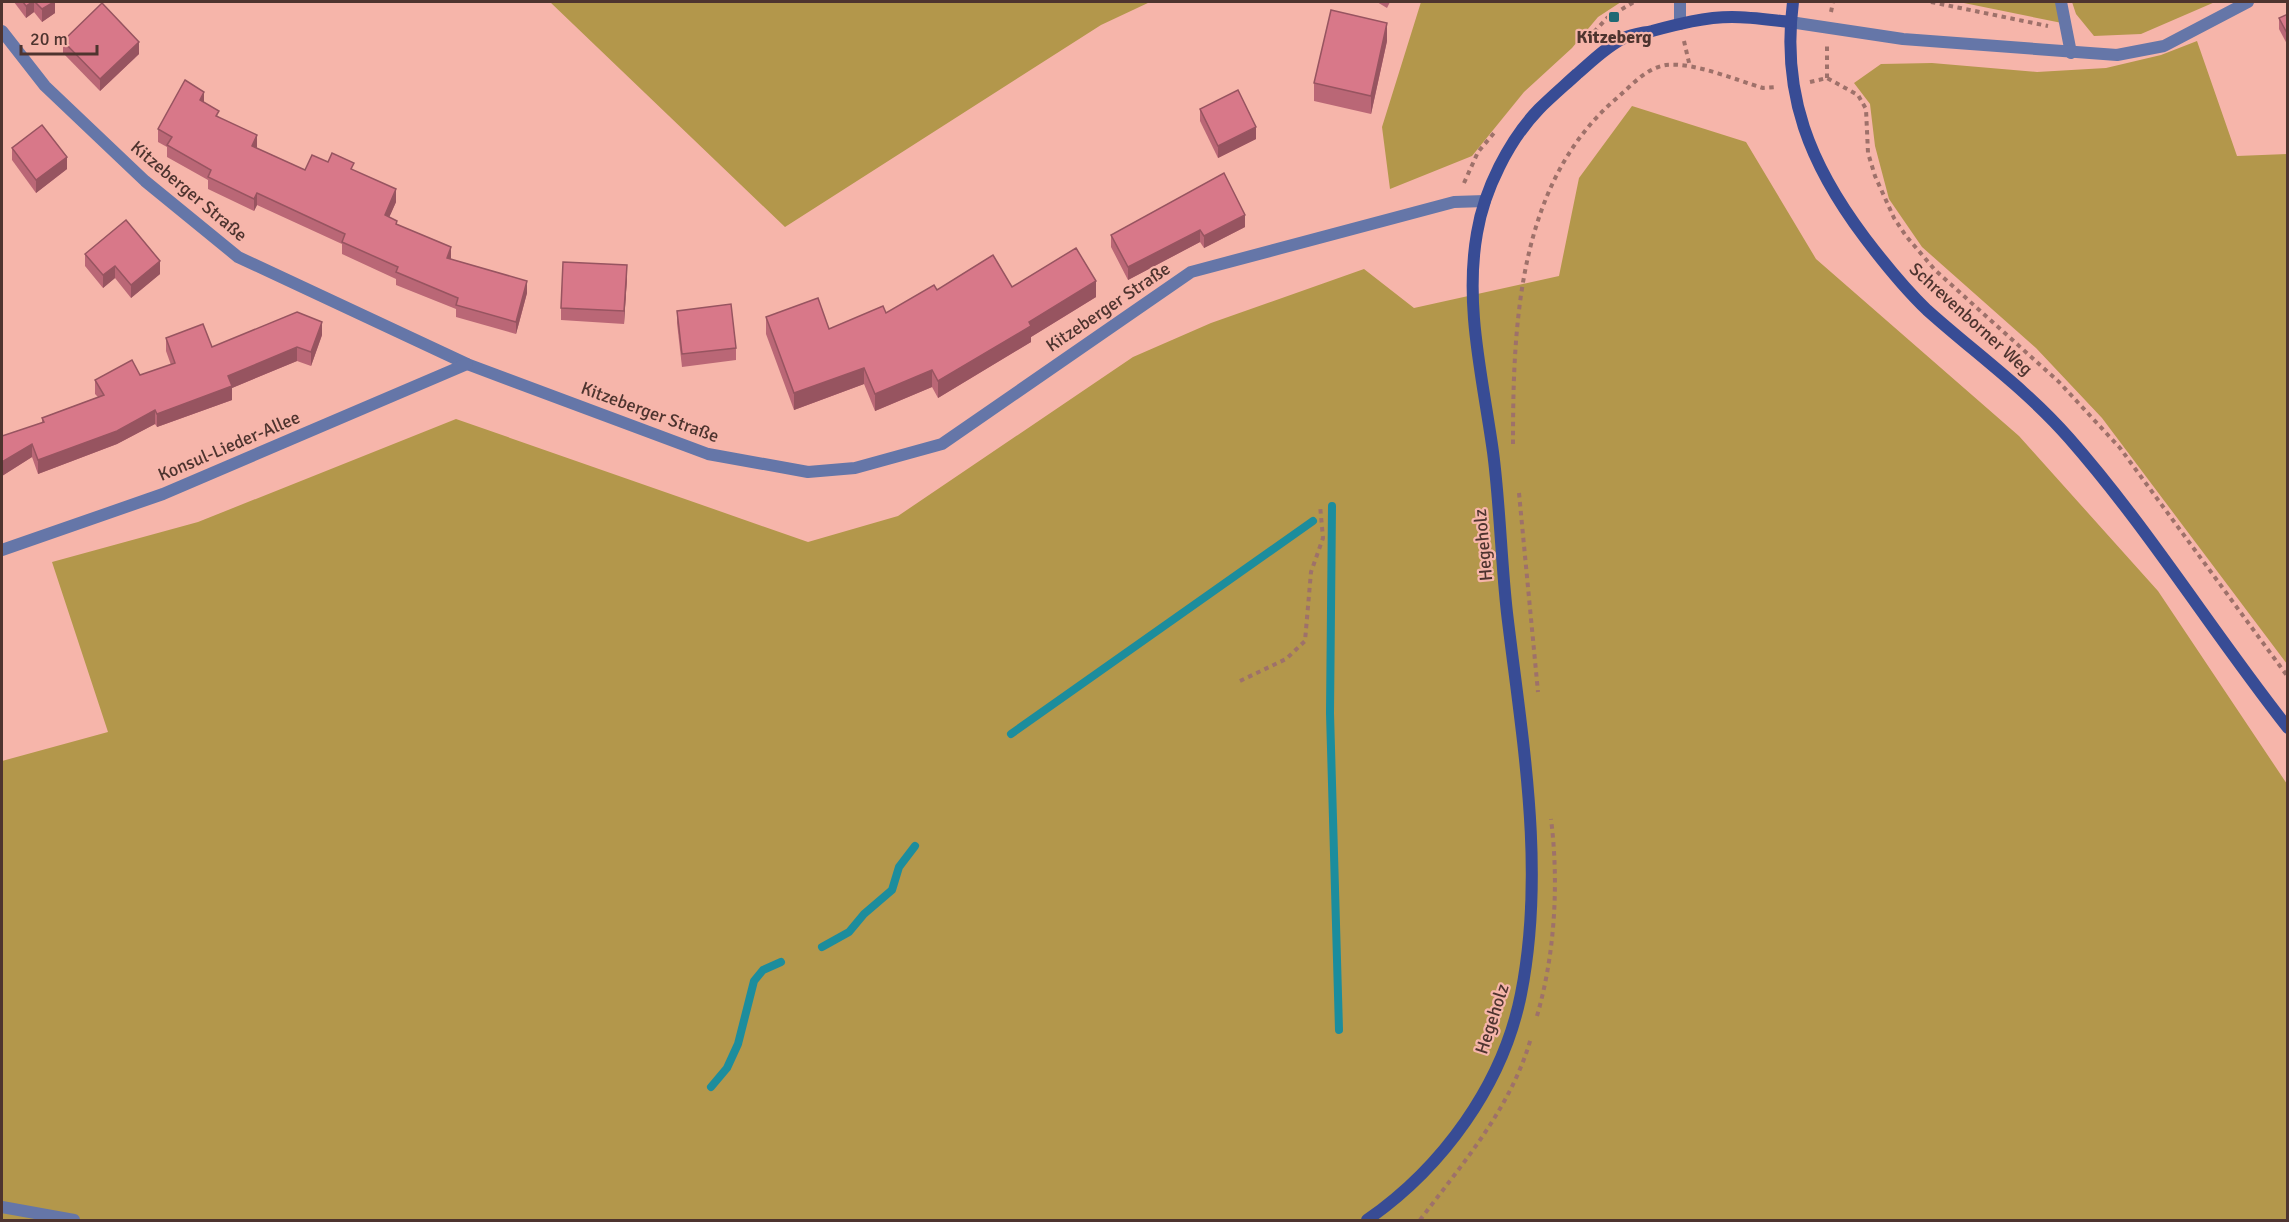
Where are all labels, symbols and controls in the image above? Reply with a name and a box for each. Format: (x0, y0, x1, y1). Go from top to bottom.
marker: Kitzeberg (1607, 10, 1621, 24)
scale bar (21, 18, 98, 56)
place label: Kitzeberg (1576, 26, 1652, 48)
text: 20 m (30, 28, 68, 50)
street label: Kitzeberger Straße (126, 136, 252, 246)
street label: Kitzeberger Straße (1042, 257, 1174, 357)
street label: Schrevenborner Weg (1905, 258, 2037, 380)
street label: Kitzeberger Straße (578, 377, 722, 447)
street label: Konsul-Lieder-Allee (155, 406, 303, 486)
street label: Hegeholz (1469, 508, 1497, 582)
street label: Hegeholz (1470, 981, 1514, 1057)

